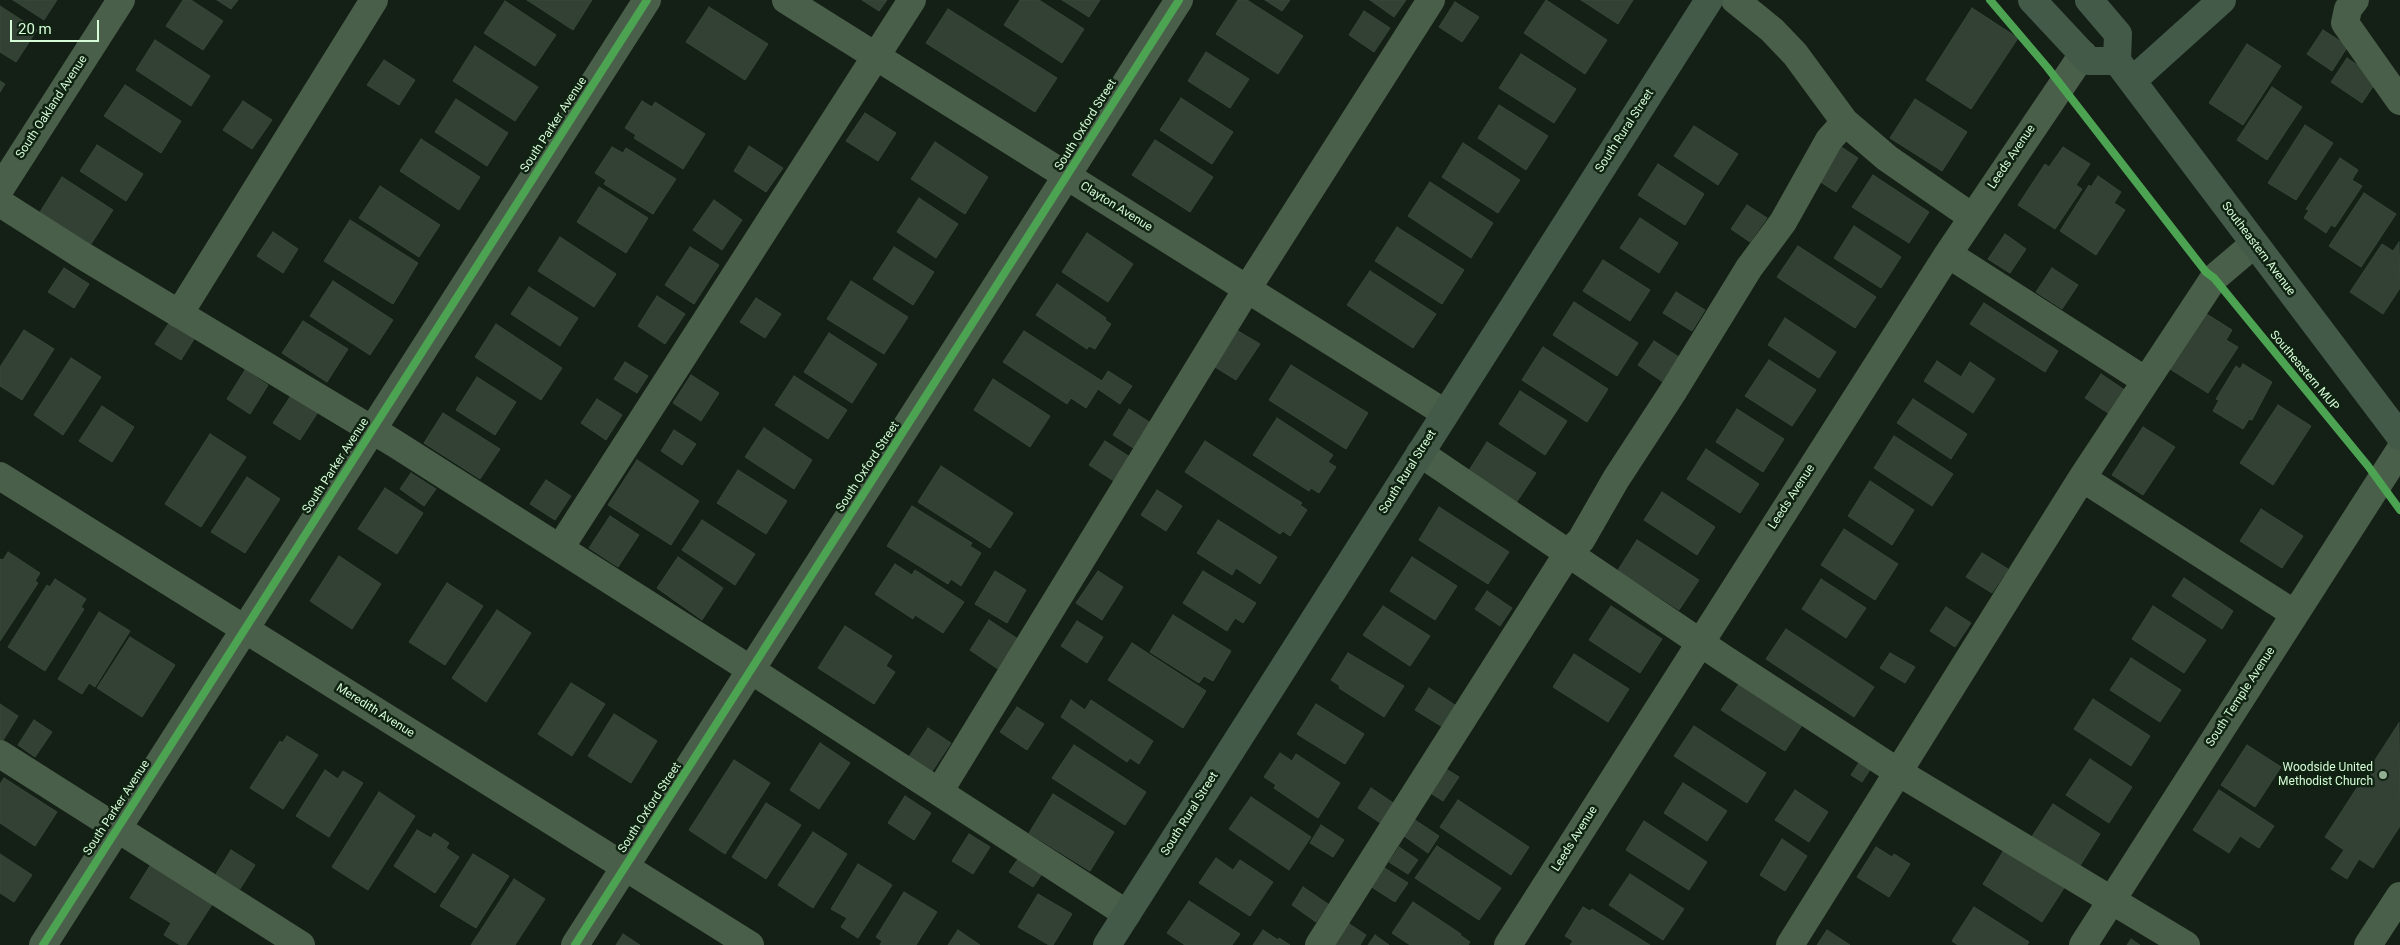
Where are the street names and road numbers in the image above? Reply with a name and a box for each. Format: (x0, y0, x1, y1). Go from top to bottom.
street label: South Oakland Avenue (13, 53, 91, 161)
street label: South Parker Avenue (518, 75, 590, 175)
street label: South Oxford Street (1052, 77, 1120, 173)
street label: South Rural Street (1593, 87, 1657, 175)
street label: Leeds Avenue (1985, 122, 2039, 192)
street label: Clayton Avenue (1077, 179, 1155, 235)
street label: Southeastern Avenue (2218, 199, 2298, 299)
street label: Southeastern MUP (2266, 328, 2342, 414)
street label: South Parker Avenue (300, 416, 372, 516)
street label: South Oxford Street (833, 419, 903, 515)
street label: South Rural Street (1376, 427, 1440, 517)
street label: Leeds Avenue (1766, 462, 1818, 532)
street label: South Temple Avenue (2203, 645, 2279, 749)
street label: Meredith Avenue (333, 681, 417, 741)
street label: South Parker Avenue (81, 758, 153, 858)
street label: South Oxford Street (615, 760, 685, 856)
street label: South Rural Street (1158, 769, 1222, 859)
street label: Leeds Avenue (1549, 804, 1601, 874)

